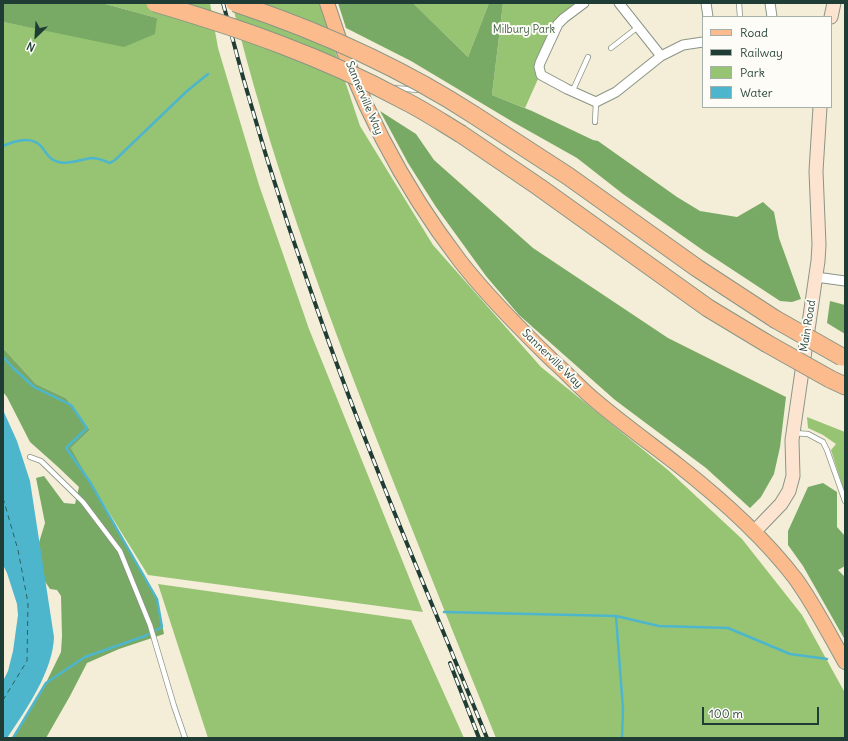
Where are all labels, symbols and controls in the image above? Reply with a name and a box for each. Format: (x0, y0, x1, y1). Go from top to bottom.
north arrow (16, 16, 56, 56)
legend (702, 16, 832, 108)
park label: Milbury Park (493, 23, 555, 37)
text: Road (740, 25, 768, 40)
text: N (25, 39, 37, 55)
text: Railway (740, 45, 783, 60)
street label: Sannerville Way (343, 59, 385, 137)
text: Park (740, 65, 765, 80)
text: Water (740, 85, 773, 100)
street label: Main Road (797, 299, 819, 353)
street label: Sannerville Way (519, 327, 585, 391)
scale bar (704, 699, 821, 725)
text: 100 m (709, 706, 743, 721)

